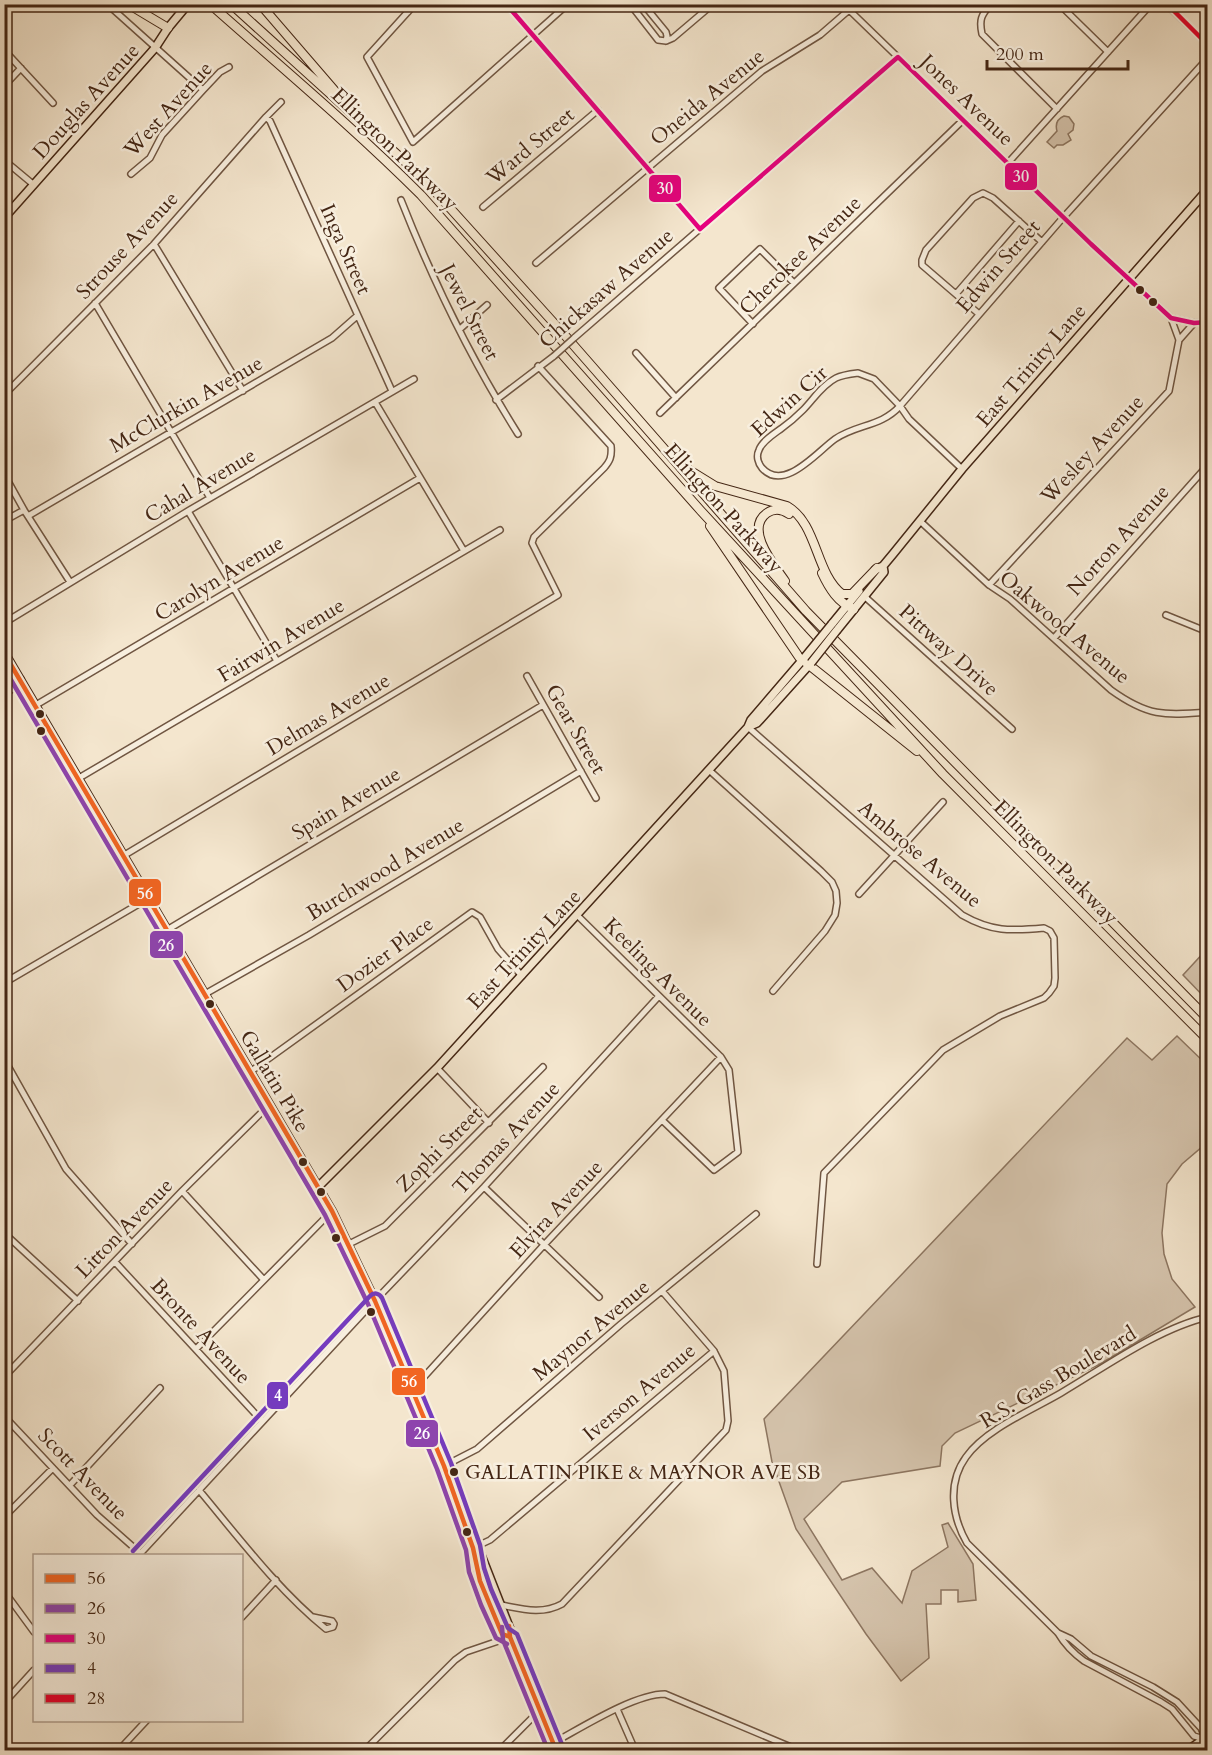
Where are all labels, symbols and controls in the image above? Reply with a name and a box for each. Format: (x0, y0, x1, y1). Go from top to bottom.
scale bar (987, 33, 1128, 71)
street label: Douglas Avenue (26, 37, 146, 166)
street label: Oneida Avenue (644, 42, 771, 153)
text: 200 m (996, 42, 1044, 67)
street label: Jones Avenue (911, 46, 1020, 153)
street label: West Avenue (117, 55, 219, 164)
street label: Ellington Parkway (325, 81, 465, 218)
street label: Ward Street (479, 101, 581, 193)
line badge: 30 (1004, 162, 1038, 191)
text: 30 (1013, 166, 1029, 188)
line badge: 30 (648, 174, 682, 203)
text: 30 (657, 178, 673, 200)
street label: Strouse Avenue (70, 185, 185, 306)
street label: Cherokee Avenue (733, 189, 868, 321)
street label: Inga Street (313, 199, 378, 299)
street label: Edwin Street (950, 213, 1047, 319)
street label: Chickasaw Avenue (533, 222, 680, 355)
street label: Jewel Street (432, 256, 506, 366)
unlabelled marker (1134, 284, 1146, 296)
unlabelled marker (1147, 296, 1159, 308)
street label: East Trinity Lane (970, 297, 1093, 433)
street label: McClurkin Avenue (104, 349, 268, 460)
street label: Edwin Cir (745, 359, 834, 444)
street label: Wesley Avenue (1034, 388, 1151, 511)
street label: Ellington Parkway (657, 437, 790, 580)
street label: Cahal Avenue (139, 441, 261, 530)
street label: Norton Avenue (1061, 478, 1176, 602)
street label: Carolyn Avenue (149, 528, 289, 629)
street label: Oakwood Avenue (993, 564, 1136, 691)
street label: Fairwin Avenue (212, 591, 350, 690)
street label: Pittway Drive (893, 598, 1005, 703)
street label: Delmas Avenue (261, 666, 396, 763)
street label: Gear Street (538, 679, 613, 780)
unlabelled marker (34, 708, 46, 720)
unlabelled marker (35, 725, 47, 737)
street label: Spain Avenue (286, 759, 406, 847)
street label: Ellington Parkway (987, 793, 1125, 931)
street label: Ambrose Avenue (852, 794, 988, 915)
street label: Burchwood Avenue (301, 811, 469, 928)
line badge: 56 (128, 878, 162, 907)
text: 56 (137, 883, 153, 905)
street label: East Trinity Lane (461, 883, 588, 1016)
street label: Dozier Place (331, 910, 439, 999)
street label: Keeling Avenue (597, 911, 719, 1033)
line badge: 26 (149, 930, 184, 959)
text: 26 (158, 935, 174, 957)
unlabelled marker (204, 998, 216, 1010)
street label: Gallatin Pike (233, 1025, 317, 1138)
street label: Thomas Avenue (446, 1075, 567, 1202)
street label: Zophi Street (390, 1100, 489, 1199)
street label: Elvira Avenue (503, 1154, 610, 1265)
unlabelled marker (297, 1156, 309, 1168)
street label: Litton Avenue (69, 1172, 180, 1285)
unlabelled marker (315, 1186, 327, 1198)
unlabelled marker (330, 1232, 342, 1244)
street label: Bronte Avenue (144, 1272, 257, 1391)
street label: Maynor Avenue (527, 1273, 656, 1388)
unlabelled marker (365, 1306, 377, 1318)
street label: R.S. Gass Boulevard (975, 1319, 1142, 1436)
street label: Iverson Avenue (577, 1337, 702, 1448)
line badge: 56 (391, 1367, 426, 1396)
text: 56 (401, 1371, 417, 1393)
line badge: 4 (266, 1381, 289, 1410)
text: 4 (274, 1385, 282, 1407)
line badge: 26 (405, 1419, 439, 1448)
street label: Scott Avenue (31, 1422, 134, 1527)
text: 26 (414, 1423, 430, 1445)
place label: GALLATIN PIKE & MAYNOR AVE SB (465, 1459, 821, 1486)
marker: GALLATIN PIKE & MAYNOR AVE SB (448, 1466, 460, 1478)
unlabelled marker (461, 1526, 473, 1538)
legend (33, 1554, 243, 1722)
text: 56 (87, 1566, 105, 1591)
text: 26 (87, 1596, 105, 1621)
text: 30 (87, 1626, 105, 1651)
text: 4 (87, 1656, 96, 1681)
text: 28 (87, 1686, 105, 1711)

